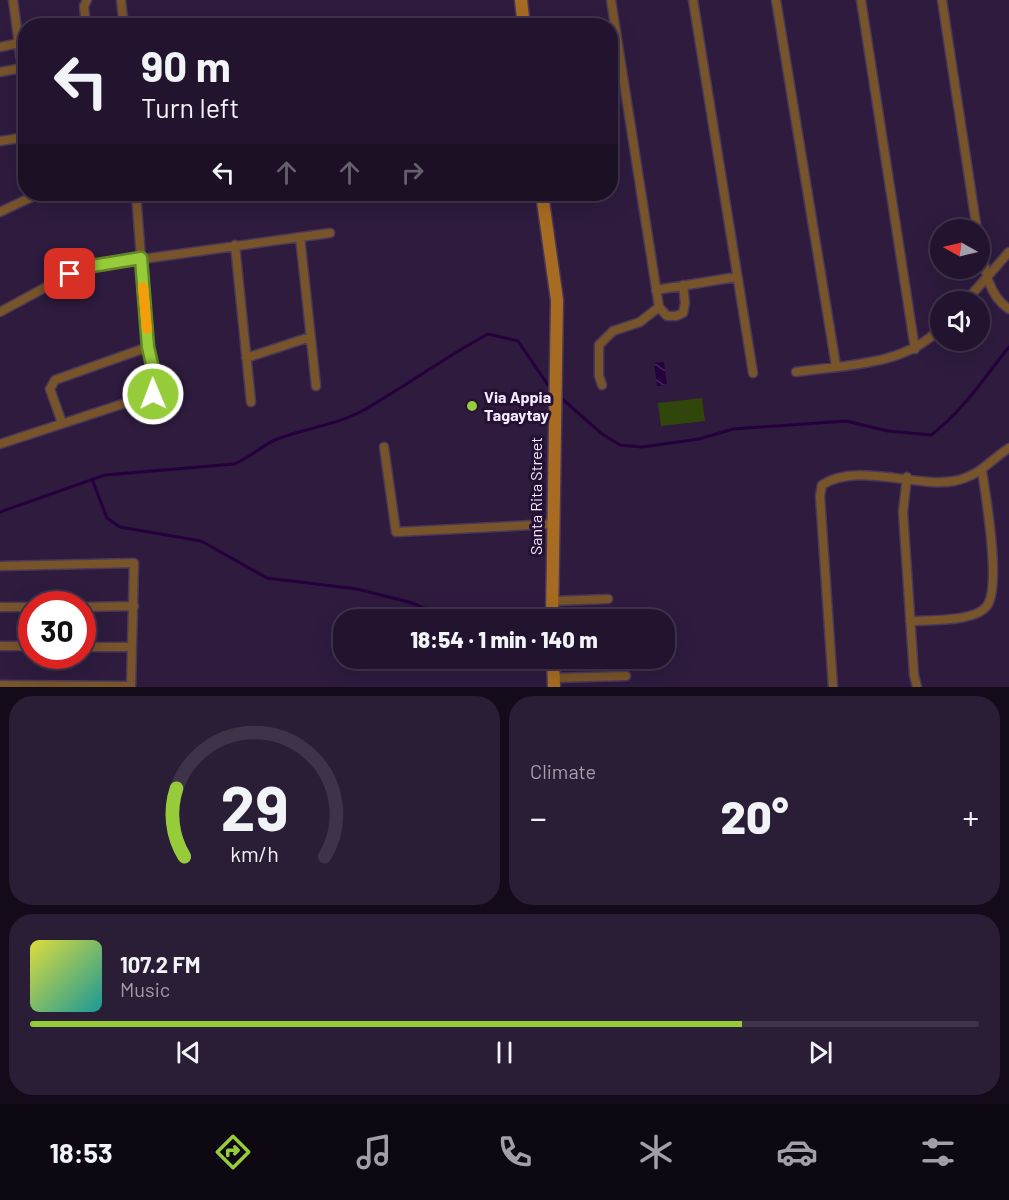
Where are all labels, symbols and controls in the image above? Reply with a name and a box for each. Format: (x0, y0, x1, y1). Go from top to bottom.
text: 90 m (141, 40, 231, 90)
icon: left (42, 42, 120, 120)
text: Turn left (141, 91, 239, 123)
icon: left (207, 156, 240, 189)
icon: ahead (270, 156, 303, 189)
icon: ahead (333, 156, 366, 189)
icon: right (396, 156, 429, 189)
north arrow (930, 219, 990, 279)
map controls (930, 219, 990, 351)
pin (44, 248, 95, 299)
icon: arrive (53, 257, 86, 290)
button: sound (930, 291, 990, 351)
position arrow (121, 362, 185, 426)
place label: Via Appia Tagaytay (484, 387, 551, 424)
marker: Via Appia Tagaytay (465, 399, 479, 413)
street label: Santa Rita Street (526, 437, 545, 555)
speed limit sign: 30 (18, 591, 96, 669)
text: 18:54 · 1 min · 140 m (410, 626, 598, 652)
text: Climate (530, 759, 596, 783)
text: 29 (220, 769, 289, 843)
text: 20° (720, 789, 789, 843)
text: − (530, 797, 547, 837)
text: + (963, 797, 979, 837)
text: km/h (230, 842, 279, 867)
text: 107.2 FM (120, 951, 201, 977)
text: Music (120, 977, 170, 1001)
icon: previous (172, 1036, 205, 1069)
icon: pause (488, 1036, 521, 1069)
icon: next (804, 1036, 837, 1069)
icon: directions (212, 1131, 254, 1173)
icon: music (353, 1131, 395, 1173)
icon: phone (494, 1131, 536, 1173)
icon: climate (635, 1131, 677, 1173)
icon: car (776, 1131, 818, 1173)
icon: filters (917, 1131, 959, 1173)
text: 18:53 (50, 1136, 113, 1168)

